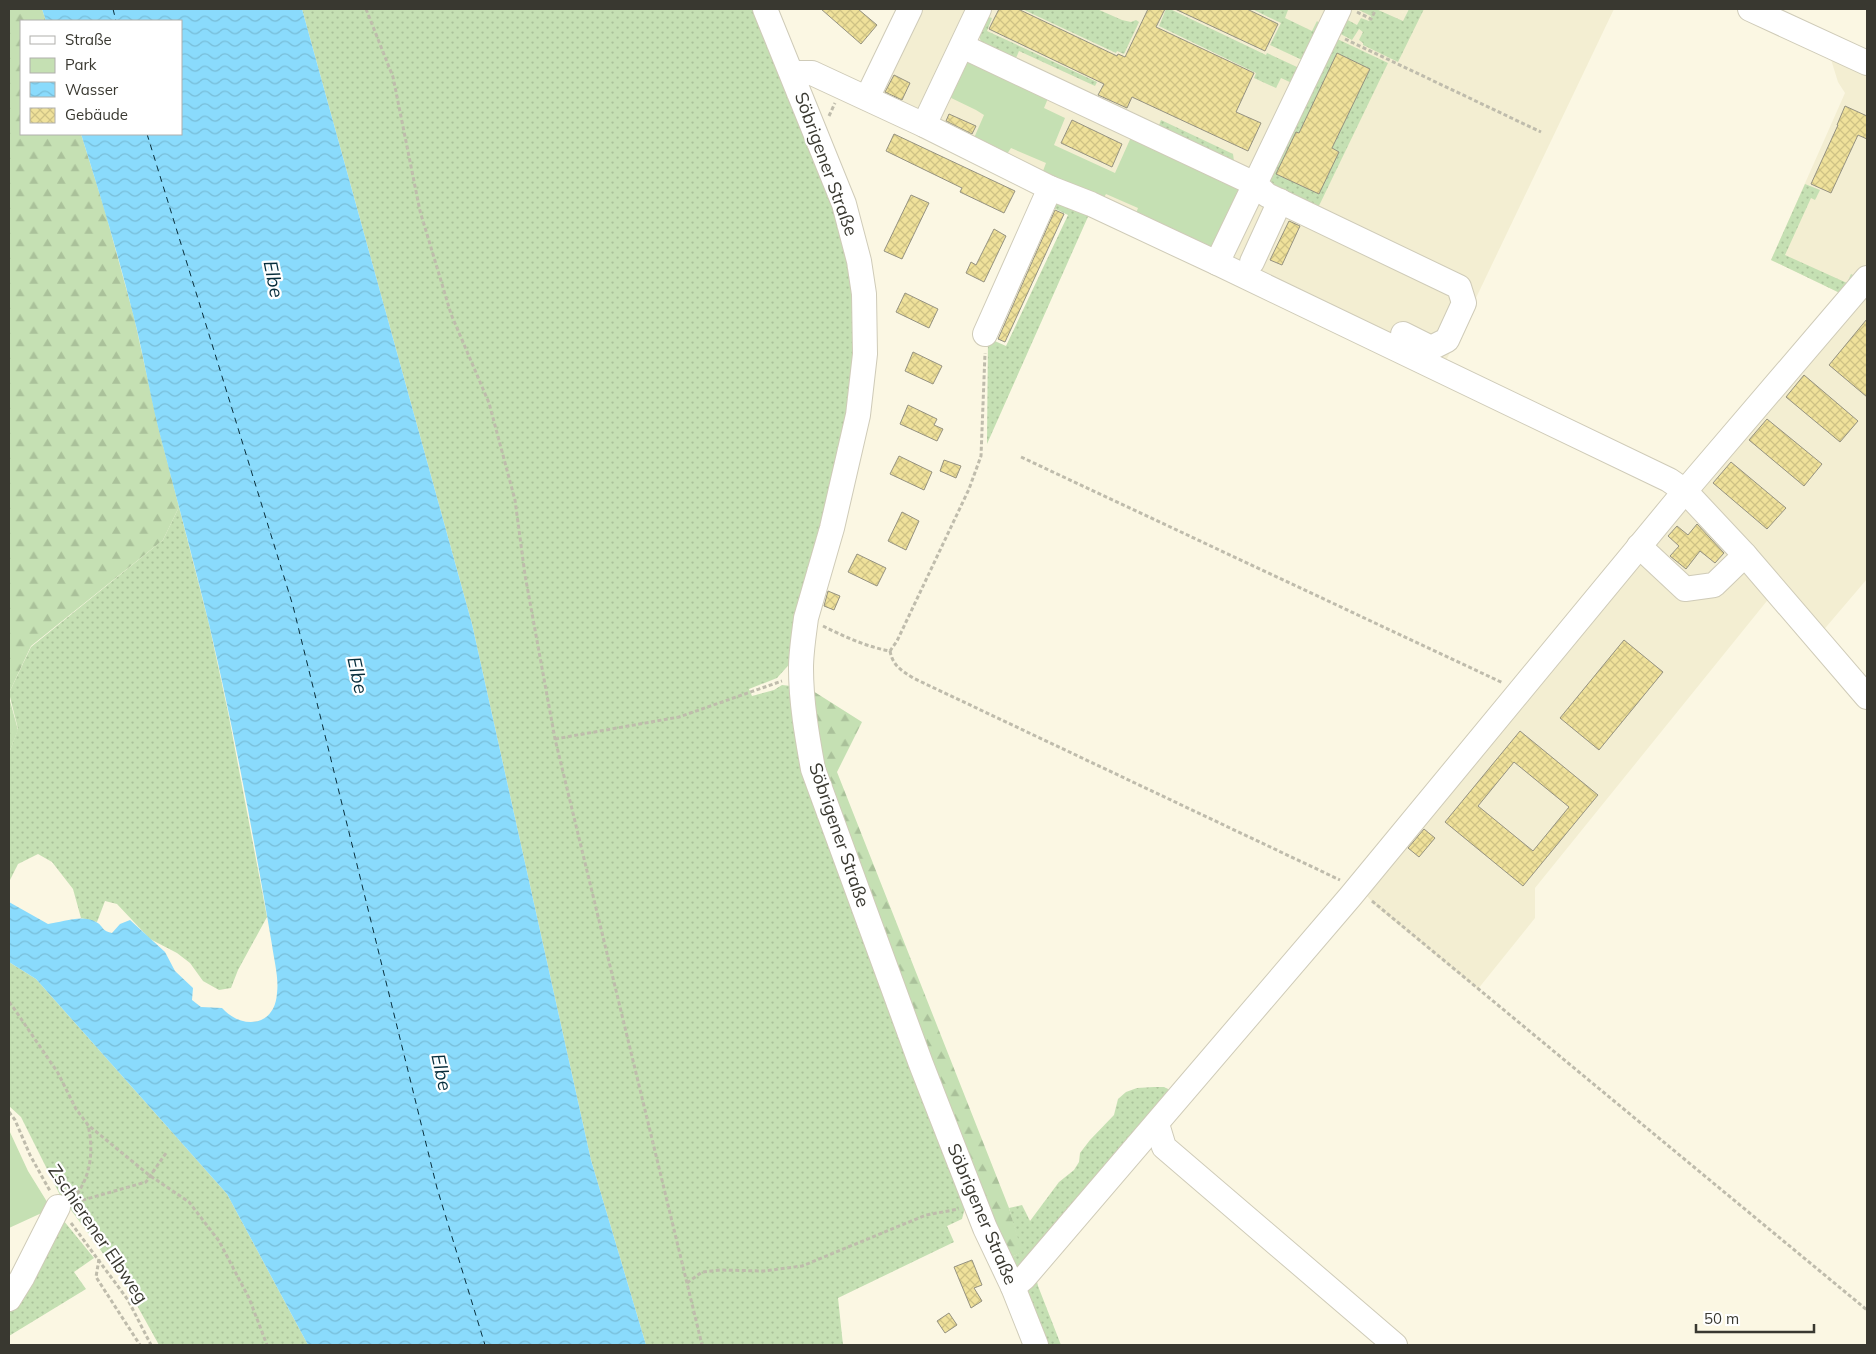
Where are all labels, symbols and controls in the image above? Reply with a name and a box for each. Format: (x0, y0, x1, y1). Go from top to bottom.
legend (20, 20, 182, 135)
text: Straße (65, 30, 112, 49)
text: Park (65, 55, 97, 74)
text: Wasser (65, 80, 119, 99)
street label: Söbrigener Straße (790, 89, 863, 239)
text: Gebäude (65, 105, 128, 124)
water label: Elbe (259, 258, 289, 300)
water label: Elbe (342, 654, 374, 696)
street label: Söbrigener Straße (804, 760, 875, 910)
water label: Elbe (426, 1051, 458, 1093)
street label: Söbrigener Straße (942, 1140, 1023, 1288)
street label: Zschierener Elbweg (43, 1160, 153, 1308)
scale bar (1696, 1302, 1814, 1334)
text: 50 m (1704, 1309, 1739, 1328)

